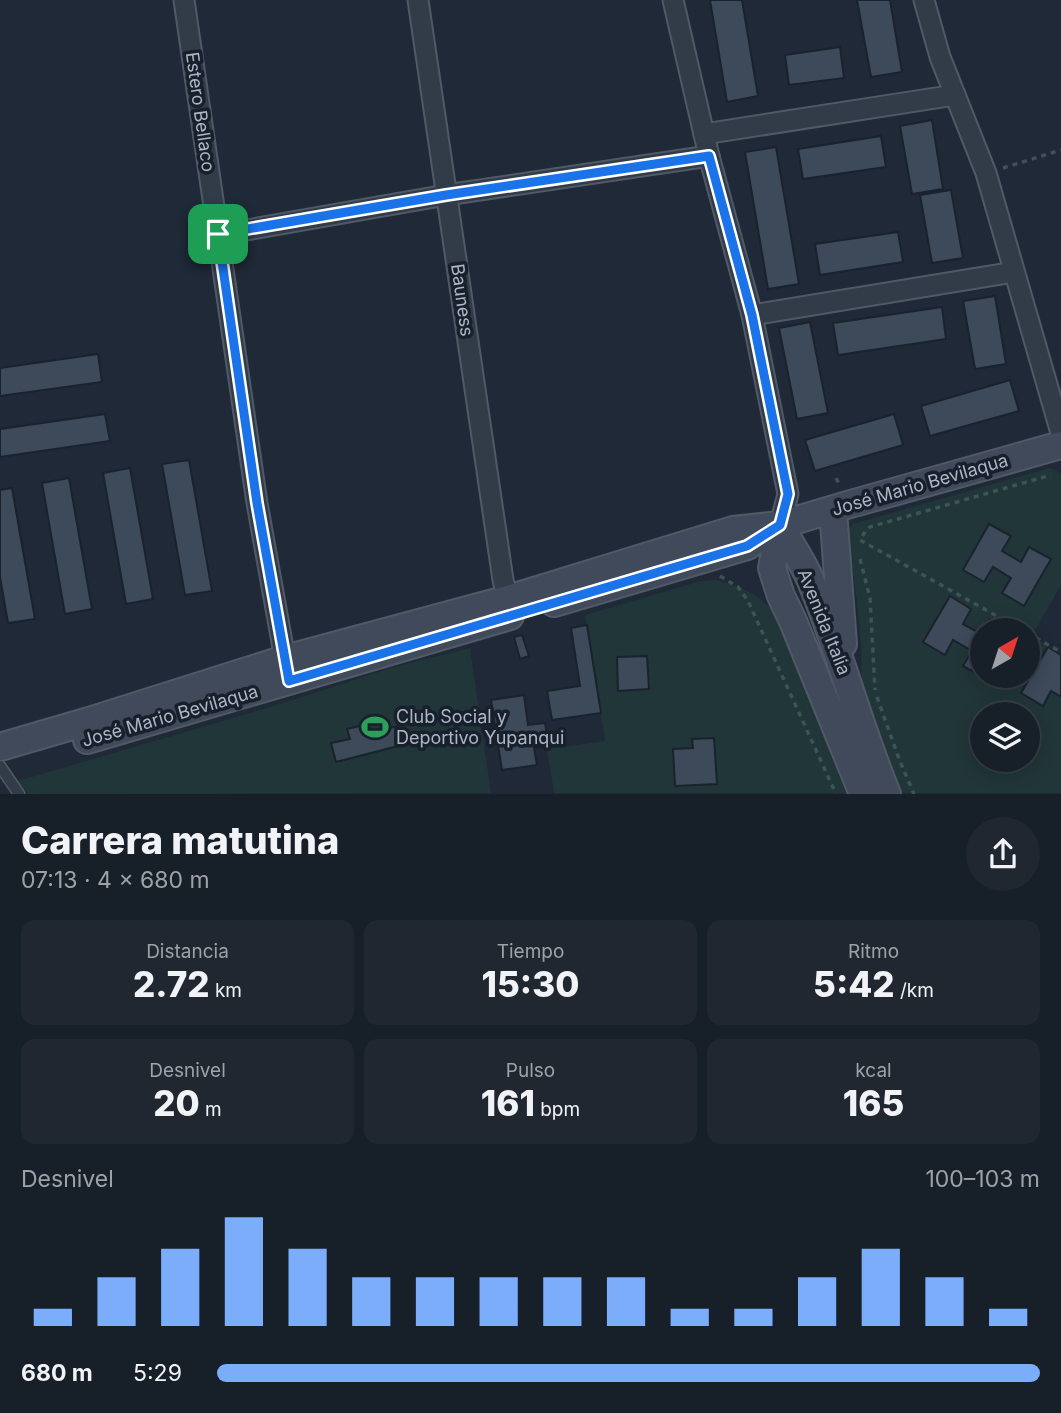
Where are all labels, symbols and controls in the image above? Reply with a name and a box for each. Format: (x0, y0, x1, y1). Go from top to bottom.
street label: Estero Bellaco (182, 51, 219, 173)
pin (188, 204, 248, 264)
icon: arrive (199, 215, 237, 253)
street label: Bauness (447, 262, 478, 337)
street label: José Mario Bevilaqua (829, 449, 1010, 520)
street label: Avenida Italia (794, 566, 855, 678)
north arrow (970, 618, 1040, 688)
map controls (970, 618, 1040, 772)
street label: José Mario Bevilaqua (79, 680, 260, 751)
button: layers (970, 702, 1040, 772)
place label: Club Social y Deportivo Yupanqui (396, 706, 564, 748)
sports icon: Club Social y Deportivo Yupanqui (360, 712, 390, 742)
text: Carrera matutina (21, 817, 339, 863)
button: share (966, 817, 1040, 891)
text: 07:13 · 4 × 680 m (21, 866, 210, 894)
text: Distancia (146, 940, 229, 963)
text: Tiempo (497, 940, 564, 963)
text: Ritmo (848, 940, 899, 963)
text: 2.72 (133, 963, 210, 1005)
text: 15:30 (482, 963, 579, 1005)
text: 5:42 (813, 963, 895, 1005)
text: km (210, 979, 242, 1002)
text: /km (895, 979, 934, 1002)
text: Desnivel (149, 1059, 226, 1082)
text: Pulso (506, 1059, 555, 1082)
text: kcal (855, 1059, 892, 1082)
text: 20 (153, 1082, 200, 1124)
text: 161 (481, 1082, 535, 1124)
text: 165 (843, 1082, 904, 1124)
text: m (200, 1098, 222, 1121)
text: bpm (535, 1098, 580, 1121)
text: Desnivel (21, 1165, 114, 1193)
text: 100–103 m (925, 1165, 1040, 1193)
text: 680 m (21, 1359, 93, 1387)
text: 5:29 (133, 1359, 182, 1387)

